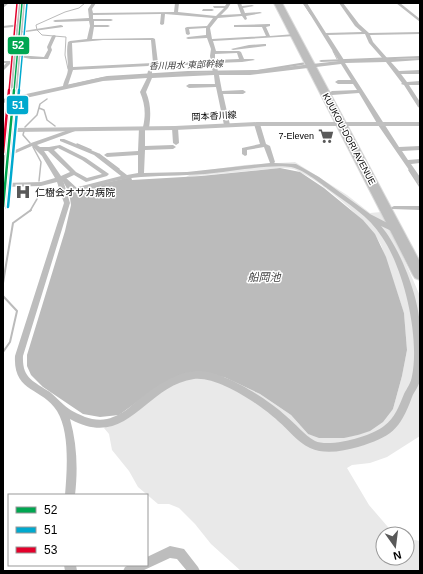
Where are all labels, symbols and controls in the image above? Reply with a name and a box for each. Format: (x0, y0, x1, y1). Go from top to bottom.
line badge: 52 (7, 36, 30, 55)
text: 52 (12, 39, 24, 51)
water label: 香川用水 東部幹線 (149, 59, 224, 71)
street label: KUUKOU-DORI AVENUE (321, 91, 377, 187)
line badge: 51 (6, 95, 29, 115)
text: 51 (12, 99, 24, 111)
street label: 岡本香川線 (191, 110, 238, 122)
supermarket icon: 7-Eleven (317, 127, 335, 145)
place label: 7-Eleven (278, 131, 314, 141)
hospital icon: 仁樹会オサカ病院 (14, 183, 32, 201)
place label: 仁樹会オサカ病院 (35, 187, 115, 198)
water label: 船岡池 (248, 271, 281, 283)
legend (8, 494, 148, 566)
text: 52 (44, 503, 58, 517)
text: 51 (44, 523, 58, 537)
north arrow (375, 526, 415, 566)
text: 53 (44, 543, 58, 557)
text: N (392, 549, 403, 562)

